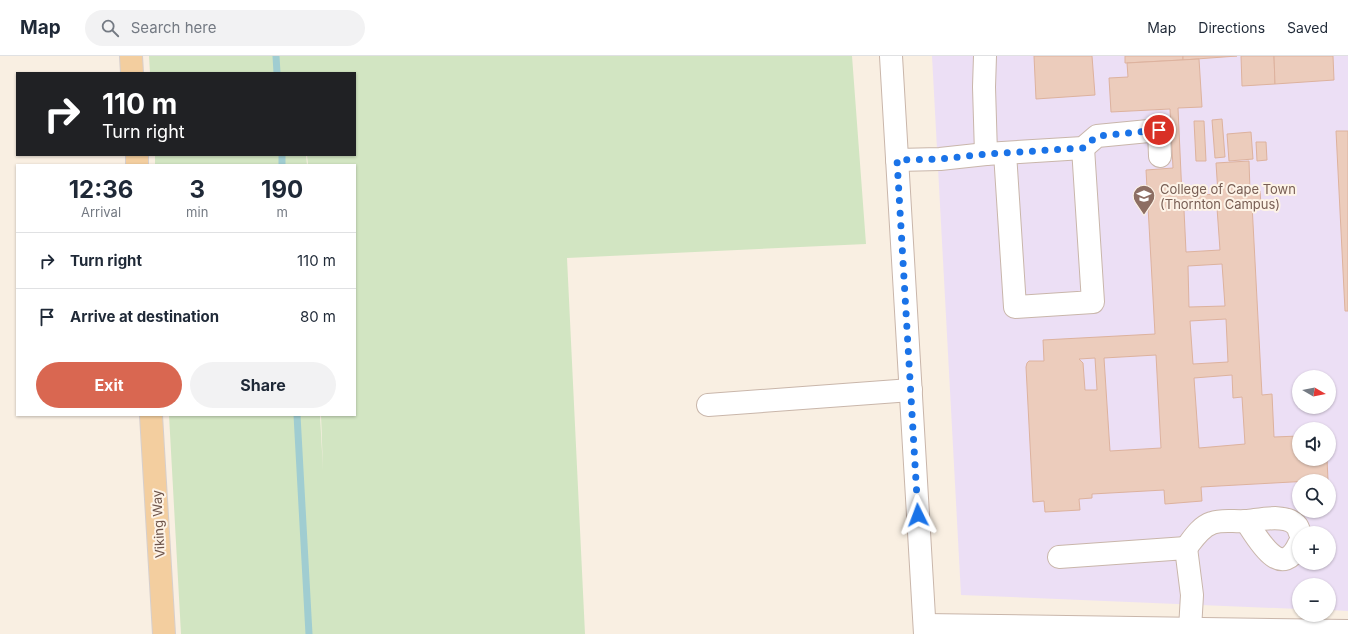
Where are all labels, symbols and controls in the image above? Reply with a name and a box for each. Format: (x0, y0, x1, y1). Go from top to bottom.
search box (85, 10, 365, 46)
text: Map (20, 16, 61, 39)
icon: search (99, 17, 121, 39)
text: Search here (131, 18, 216, 37)
text: Map (1147, 19, 1176, 36)
text: Directions (1198, 19, 1265, 36)
text: Saved (1287, 19, 1328, 36)
text: 110 m (102, 87, 177, 121)
icon: right (36, 88, 88, 140)
pin (1142, 113, 1176, 147)
icon: arrive (1148, 119, 1170, 141)
text: Turn right (102, 121, 185, 142)
text: 12:36 (69, 175, 133, 204)
text: 3 (189, 175, 205, 204)
text: 190 (261, 175, 303, 204)
place label: College of Cape Town (Thornton Campus) (1160, 181, 1296, 212)
school or university icon: College of Cape Town (Thornton Campus) (1131, 183, 1157, 216)
text: Arrival (81, 204, 121, 220)
text: min (186, 204, 208, 220)
text: m (276, 204, 288, 220)
icon: right (36, 250, 58, 272)
text: Turn right (70, 251, 142, 270)
text: 110 m (297, 251, 336, 270)
icon: arrive (36, 306, 58, 328)
text: Arrive at destination (70, 307, 219, 326)
text: 80 m (300, 307, 336, 326)
button: Exit (36, 362, 182, 408)
button: Share (190, 362, 336, 408)
north arrow (1292, 370, 1336, 414)
map controls (1292, 370, 1336, 622)
button: sound (1292, 422, 1336, 466)
button: search (1292, 474, 1336, 518)
street label: Viking Way (148, 489, 168, 559)
position arrow (897, 494, 939, 536)
button: + (1292, 526, 1336, 570)
button: − (1292, 578, 1336, 622)

